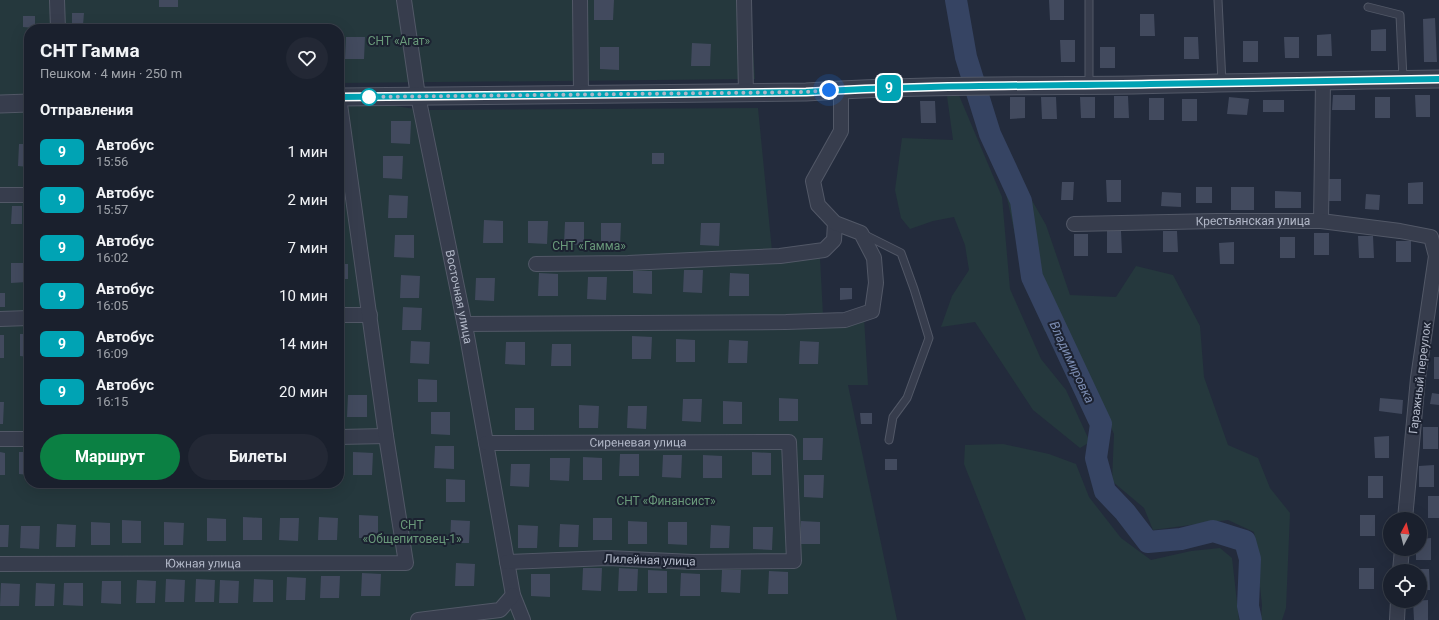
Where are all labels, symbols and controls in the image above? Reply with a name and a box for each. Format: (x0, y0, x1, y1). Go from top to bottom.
park label: СНТ «Агат» (368, 34, 431, 48)
button: heart (286, 37, 328, 79)
text: СНТ Гамма (40, 39, 140, 62)
text: Пешком · 4 мин · 250 m (40, 66, 182, 81)
line badge: 9 (876, 75, 902, 101)
your location (819, 80, 839, 100)
text: 9 (885, 80, 893, 96)
unlabelled marker (360, 88, 378, 106)
text: Отправления (40, 101, 133, 119)
text: Автобус (96, 136, 154, 154)
text: 1 мин (287, 143, 328, 161)
text: 9 (58, 144, 66, 160)
text: 15:56 (96, 154, 128, 169)
text: Автобус (96, 184, 154, 202)
text: 2 мин (287, 191, 328, 209)
text: 9 (58, 192, 66, 208)
text: 15:57 (96, 202, 128, 217)
street label: Крестьянская улица (1195, 214, 1310, 228)
text: Автобус (96, 232, 154, 250)
text: 7 мин (287, 239, 328, 257)
park label: СНТ «Гамма» (552, 239, 626, 253)
text: 9 (58, 240, 66, 256)
street label: Восточная улица (443, 249, 475, 345)
text: 16:02 (96, 250, 128, 265)
text: Автобус (96, 280, 154, 298)
text: 10 мин (279, 287, 328, 305)
text: 9 (58, 288, 66, 304)
text: 16:05 (96, 298, 128, 313)
water label: Владимировка (1046, 319, 1098, 405)
street label: Гаражный переулок (1406, 321, 1434, 435)
text: Автобус (96, 328, 154, 346)
text: 14 мин (279, 335, 328, 353)
text: 9 (58, 336, 66, 352)
text: 16:09 (96, 346, 128, 361)
text: Автобус (96, 376, 154, 394)
text: 20 мин (279, 383, 328, 401)
text: 9 (58, 384, 66, 400)
text: 16:15 (96, 394, 128, 409)
button: Маршрут (40, 434, 180, 480)
button: Билеты (188, 434, 328, 480)
street label: Сиреневая улица (589, 435, 687, 450)
park label: СНТ «Финансист» (616, 494, 716, 508)
north arrow (1383, 512, 1427, 556)
map controls (1383, 512, 1427, 608)
park label: СНТ «Общепитовец-1» (362, 518, 462, 546)
street label: Лилейная улица (604, 551, 696, 569)
street label: Южная улица (165, 556, 241, 571)
button: locate (1383, 564, 1427, 608)

